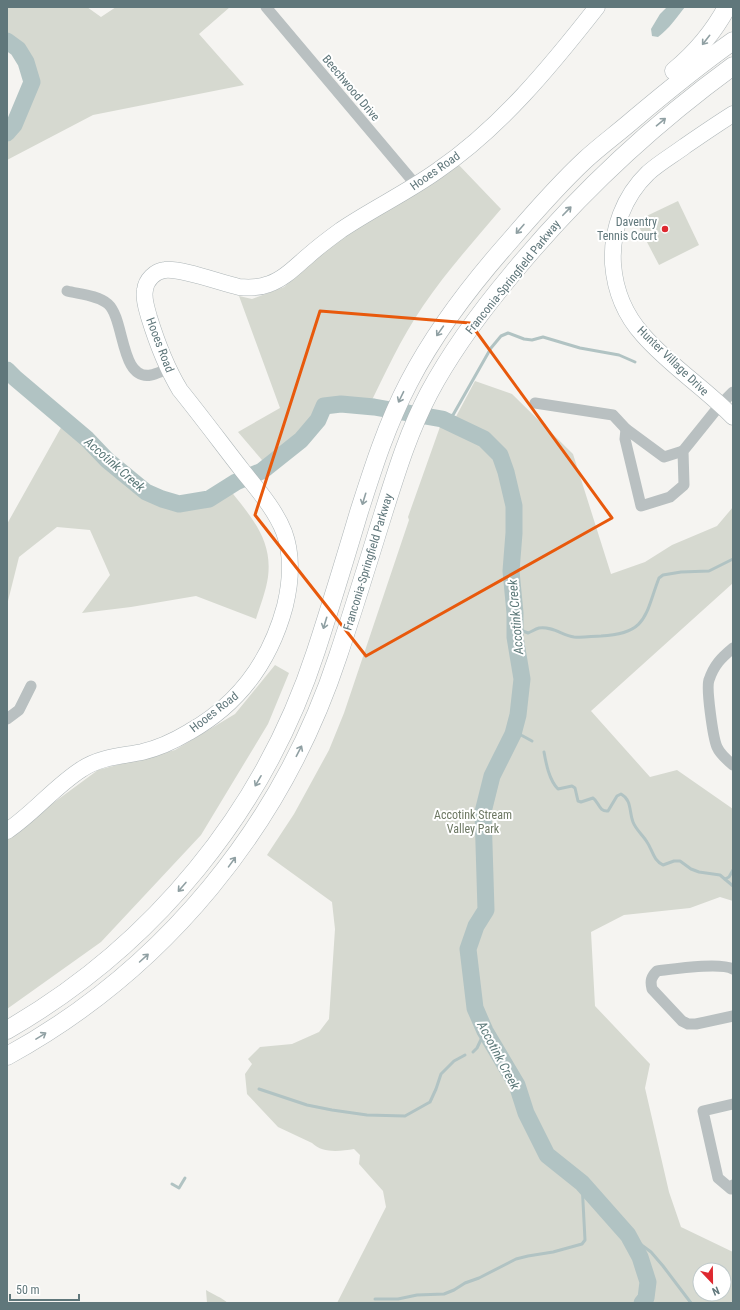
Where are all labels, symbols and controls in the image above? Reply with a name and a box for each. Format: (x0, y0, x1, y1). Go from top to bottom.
one-way arrow (702, 34, 711, 45)
street label: Beechwood Drive (319, 52, 383, 124)
one-way arrow (656, 118, 667, 127)
street label: Hooes Road (407, 149, 463, 193)
one-way arrow (562, 206, 572, 216)
place label: Daventry Tennis Court (597, 215, 657, 243)
street label: Franconia-Springfield Parkway (463, 217, 563, 337)
one-way arrow (516, 223, 525, 234)
marker: Daventry Tennis Court (660, 224, 670, 234)
street label: Hooes Road (143, 316, 177, 374)
street label: Hunter Village Drive (634, 323, 712, 399)
one-way arrow (436, 325, 444, 336)
one-way arrow (397, 391, 404, 403)
water label: Accotink Creek (81, 433, 148, 495)
street label: Franconia-Springfield Parkway (340, 492, 396, 632)
one-way arrow (359, 493, 367, 505)
water label: Accotink Creek (505, 579, 526, 656)
one-way arrow (320, 617, 328, 629)
street label: Hooes Road (187, 689, 241, 735)
one-way arrow (296, 746, 304, 758)
one-way arrow (253, 775, 261, 787)
park label: Accotink Stream Valley Park (434, 808, 512, 836)
one-way arrow (227, 857, 236, 868)
one-way arrow (178, 881, 187, 892)
one-way arrow (139, 953, 149, 963)
water label: Accotink Creek (474, 1018, 523, 1092)
one-way arrow (35, 1032, 46, 1040)
north arrow (692, 1262, 732, 1302)
scale bar (10, 1276, 79, 1302)
text: 50 m (16, 1283, 40, 1297)
text: N (710, 1284, 721, 1298)

